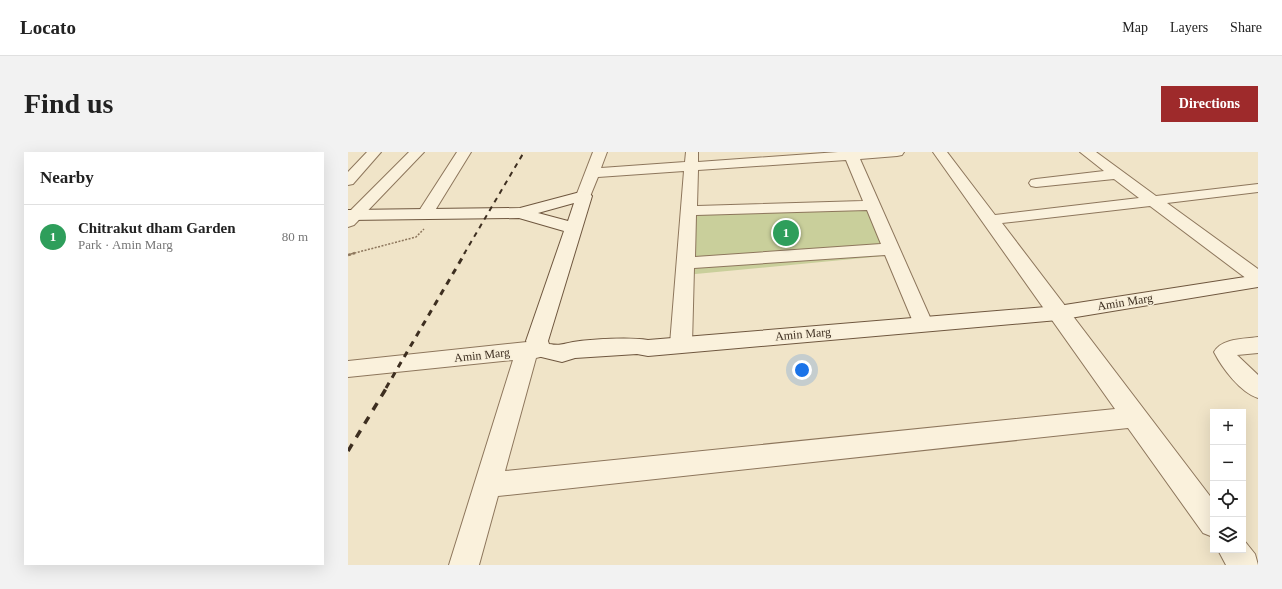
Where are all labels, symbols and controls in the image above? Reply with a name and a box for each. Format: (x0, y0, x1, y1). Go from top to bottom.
text: Locato (20, 17, 76, 38)
text: Map (1122, 20, 1148, 35)
text: Layers (1170, 20, 1208, 35)
text: Share (1230, 20, 1262, 35)
button: Directions (1161, 86, 1258, 122)
text: Find us (24, 88, 114, 119)
text: Nearby (40, 168, 94, 187)
pin: 1 (773, 218, 799, 248)
text: Chitrakut dham Garden (78, 220, 236, 236)
text: 1 (50, 229, 56, 244)
text: 80 m (282, 229, 308, 244)
text: Park · Amin Marg (78, 237, 173, 252)
street label: Amin Marg (1096, 291, 1154, 313)
street label: Amin Marg (774, 325, 832, 343)
street label: Amin Marg (453, 345, 511, 365)
your location (792, 360, 812, 380)
map controls (1210, 409, 1246, 553)
button: + (1210, 409, 1246, 445)
button: − (1210, 445, 1246, 481)
button: locate (1210, 481, 1246, 517)
button: layers (1210, 517, 1246, 553)

